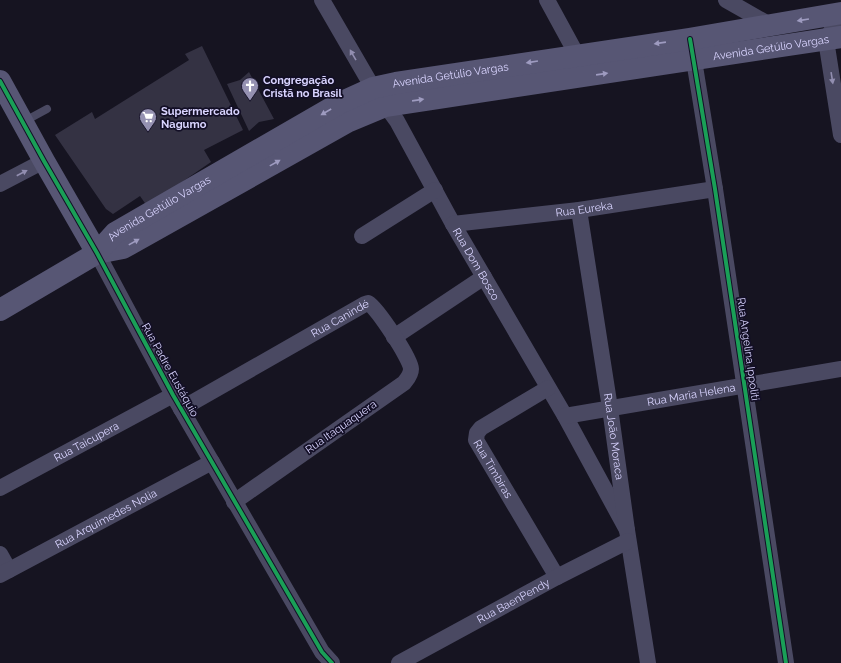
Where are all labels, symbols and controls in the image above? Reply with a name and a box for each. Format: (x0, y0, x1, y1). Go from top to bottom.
one-way arrow (796, 17, 809, 23)
street label: Avenida Getúlio Vargas (712, 32, 830, 63)
one-way arrow (654, 40, 666, 46)
one-way arrow (350, 49, 357, 60)
one-way arrow (526, 59, 538, 65)
street label: Avenida Getúlio Vargas (391, 60, 509, 90)
one-way arrow (596, 71, 609, 77)
one-way arrow (829, 72, 835, 84)
place label: Congregação Cristã no Brasil (263, 74, 342, 100)
church icon: Congregação Cristã no Brasil (240, 76, 260, 101)
one-way arrow (412, 97, 424, 103)
place label: Supermercado Nagumo (161, 105, 240, 131)
supermarket icon: Supermercado Nagumo (138, 107, 158, 132)
one-way arrow (320, 108, 332, 115)
one-way arrow (269, 160, 281, 167)
one-way arrow (16, 169, 28, 176)
street label: Avenida Getúlio Vargas (105, 173, 213, 243)
street label: Rua Eureka (555, 198, 614, 219)
street label: Rua Dom Bosco (450, 225, 503, 303)
one-way arrow (128, 239, 140, 245)
street label: Rua Canindé (309, 297, 371, 340)
street label: Rua Angelina Ippoliti (734, 297, 762, 401)
street label: Rua Padre Eustáquio (139, 321, 201, 420)
street label: Rua Maria Helena (646, 381, 736, 408)
street label: Rua João Moraca (601, 392, 626, 480)
street label: Rua Itaquaquera (303, 398, 379, 456)
street label: Rua Taicupera (52, 419, 121, 464)
street label: Rua Timbiras (471, 437, 515, 500)
street label: Rua Arquimedes Nolia (53, 486, 159, 551)
street label: Rua BaenPendy (474, 576, 552, 626)

